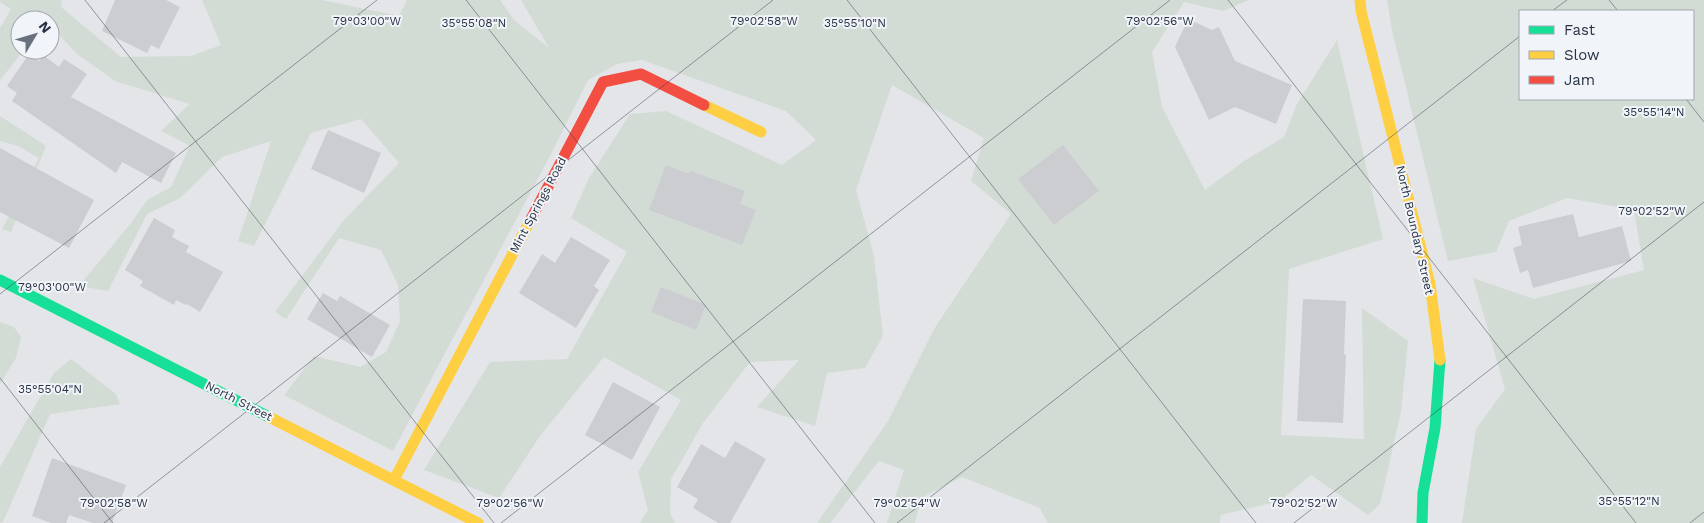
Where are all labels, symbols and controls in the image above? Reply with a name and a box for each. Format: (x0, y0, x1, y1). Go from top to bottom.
north arrow (10, 10, 60, 60)
legend (1519, 10, 1694, 100)
text: 79°03'00"W (333, 14, 401, 28)
text: 79°02'58"W (730, 14, 798, 28)
text: 79°02'56"W (1126, 14, 1194, 28)
text: 35°55'08"N (442, 16, 506, 30)
text: 35°55'10"N (824, 16, 886, 30)
text: N (36, 18, 55, 36)
text: Fast (1564, 21, 1596, 39)
text: Slow (1564, 46, 1600, 64)
text: Jam (1564, 71, 1595, 89)
text: 35°55'14"N (1623, 105, 1685, 119)
street label: Mint Springs Road (507, 155, 569, 255)
street label: North Boundary Street (1393, 164, 1437, 296)
text: 79°02'52"W (1618, 204, 1686, 218)
text: 79°03'00"W (18, 280, 86, 294)
street label: North Street (203, 378, 275, 424)
text: 35°55'04"N (18, 382, 82, 396)
text: 35°55'12"N (1598, 494, 1660, 508)
text: 79°02'58"W (80, 496, 148, 510)
text: 79°02'56"W (476, 496, 544, 510)
text: 79°02'54"W (873, 496, 941, 510)
text: 79°02'52"W (1270, 496, 1338, 510)

